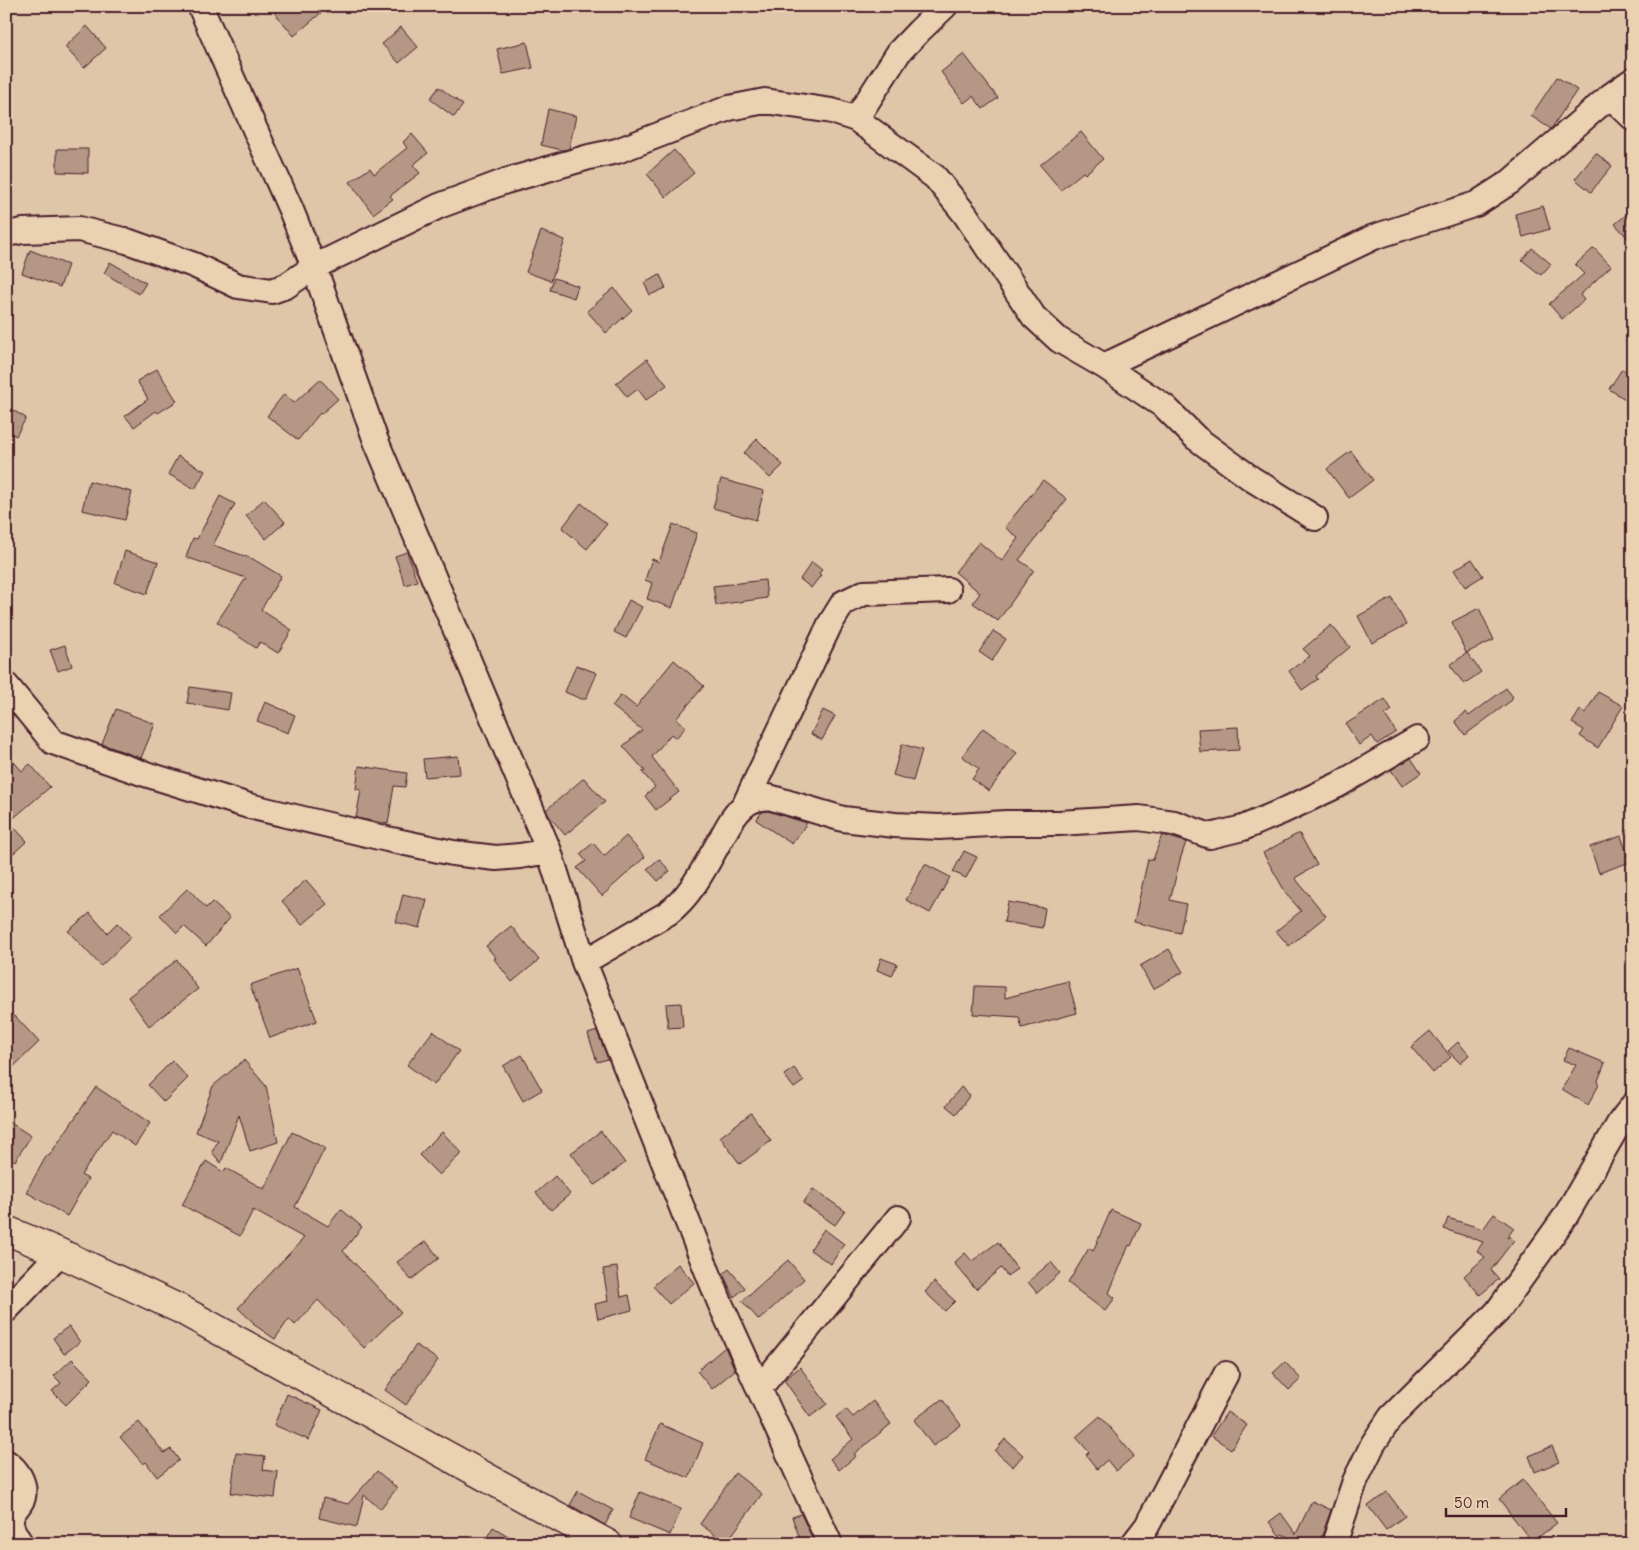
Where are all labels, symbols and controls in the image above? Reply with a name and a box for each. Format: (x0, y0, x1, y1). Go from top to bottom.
scale bar (1446, 1485, 1566, 1517)
text: 50 m (1454, 1493, 1489, 1512)

